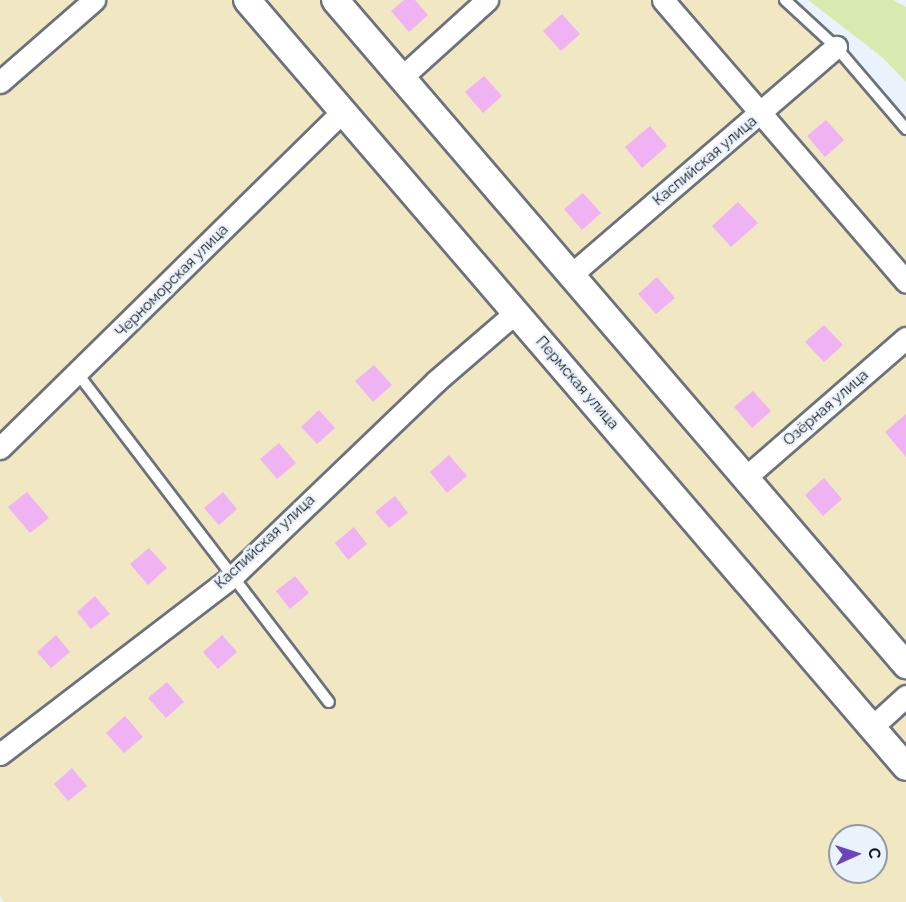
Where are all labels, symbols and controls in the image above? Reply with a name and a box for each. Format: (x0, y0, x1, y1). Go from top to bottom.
street label: Каспийская улица (649, 112, 761, 210)
street label: Черноморская улица (112, 221, 232, 341)
street label: Пермская улица (532, 333, 622, 433)
street label: Озёрная улица (780, 366, 872, 450)
street label: Каспийская улица (211, 491, 319, 593)
north arrow (828, 824, 888, 884)
text: С (865, 847, 884, 859)

